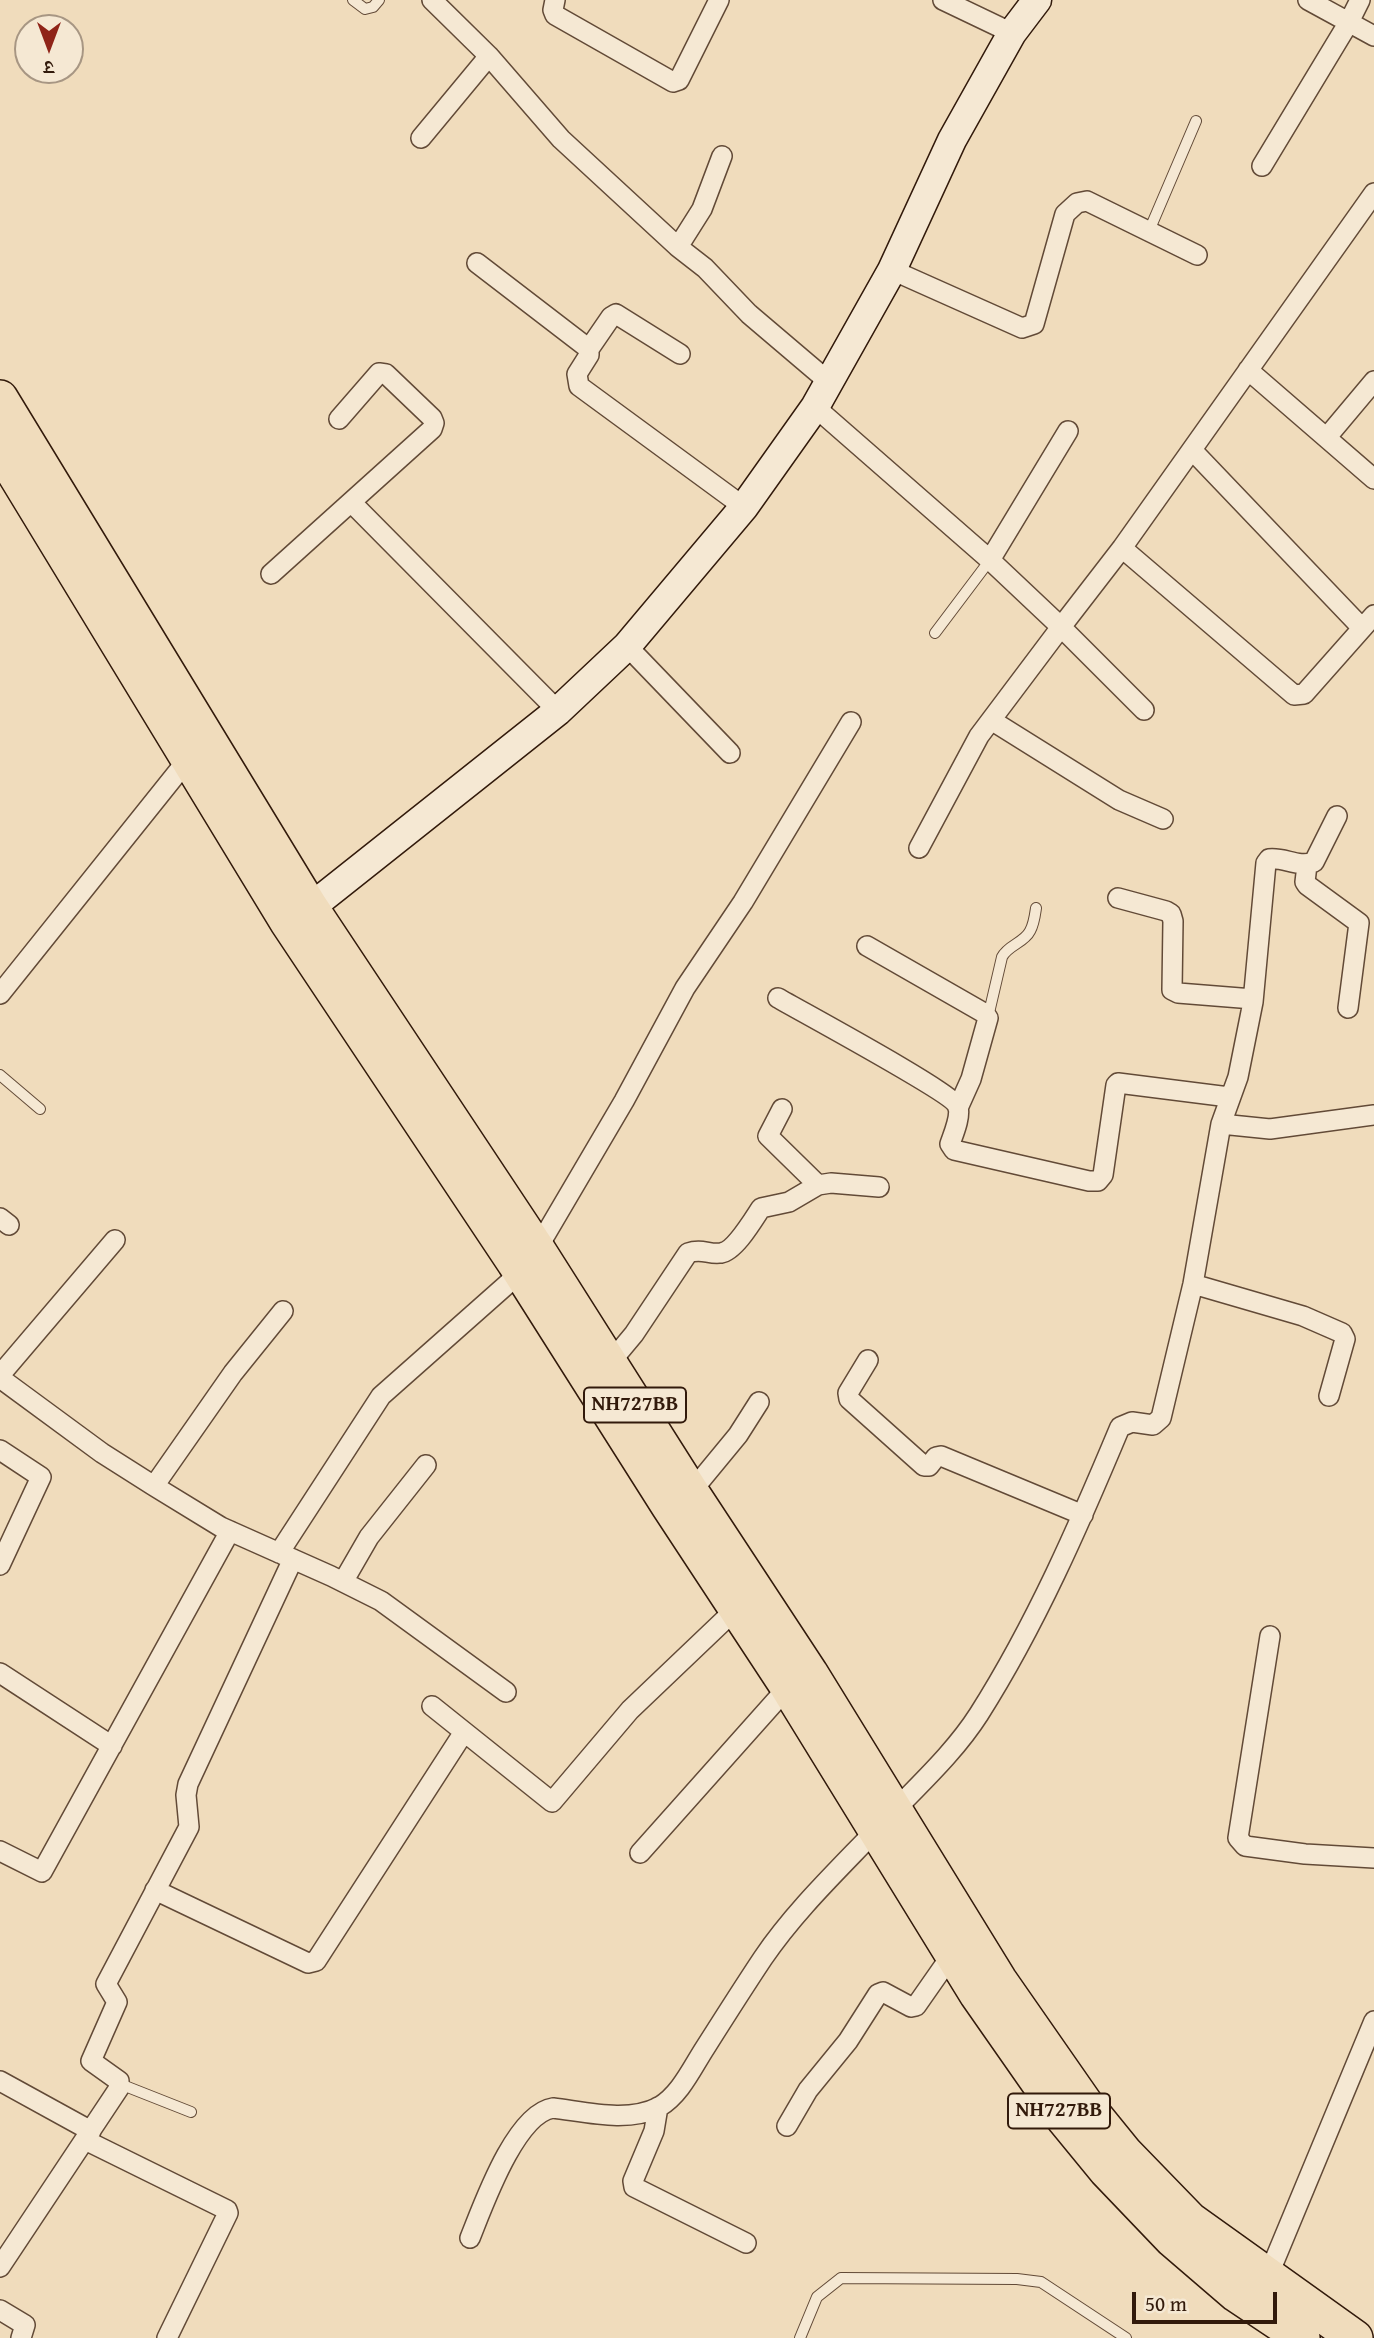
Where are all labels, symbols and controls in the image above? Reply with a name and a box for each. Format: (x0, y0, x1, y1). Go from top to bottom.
north arrow (14, 14, 84, 84)
text: उ (44, 54, 54, 82)
road number: NH727BB (584, 1388, 686, 1422)
road number: NH727BB (1008, 2094, 1110, 2128)
scale bar (1136, 2278, 1281, 2322)
text: 50 m (1145, 2288, 1187, 2319)

